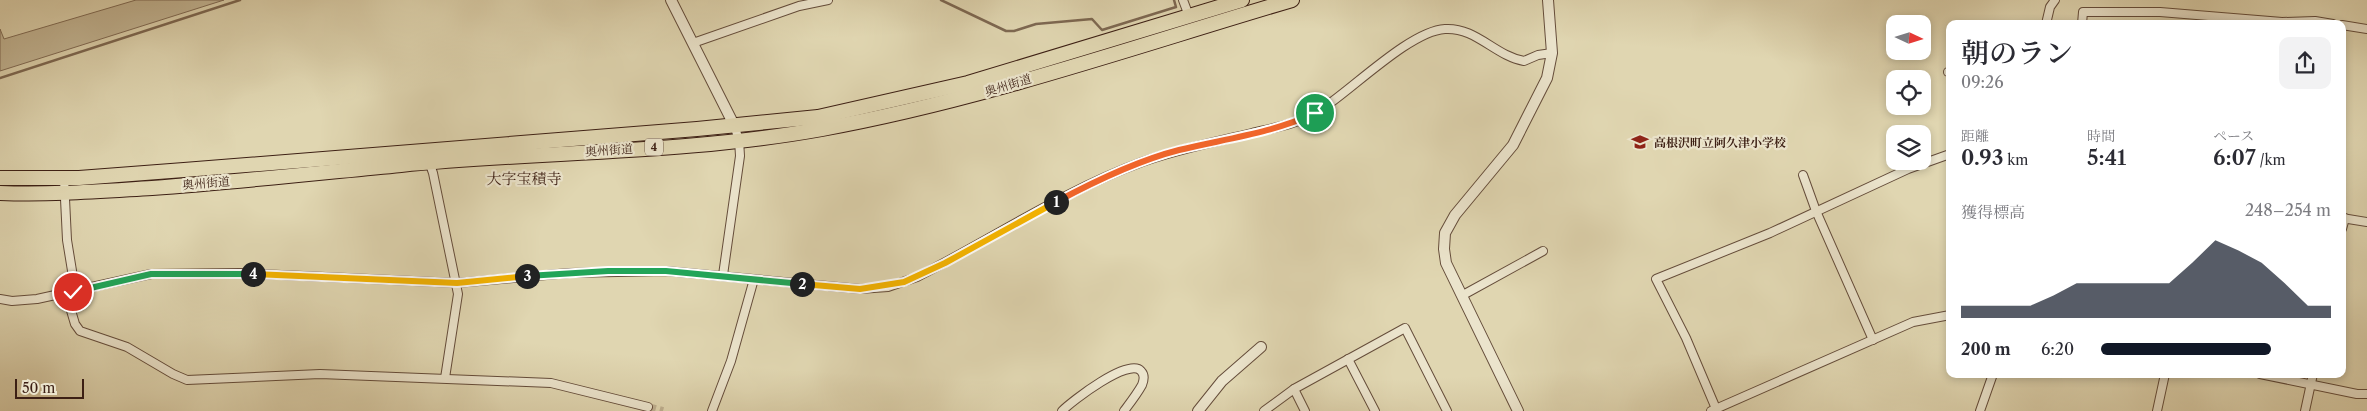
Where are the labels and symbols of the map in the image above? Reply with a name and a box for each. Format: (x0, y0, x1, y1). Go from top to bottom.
north arrow (1886, 15, 1931, 60)
street label: 奥州街道 (983, 71, 1033, 99)
pin (1294, 92, 1336, 134)
school or university icon: 高根沢町立阿久津小学校 (1630, 132, 1650, 152)
place label: 高根沢町立阿久津小学校 (1654, 135, 1786, 150)
road number: 4 (645, 138, 663, 156)
street label: 奥州街道 (585, 141, 633, 159)
district label: 大字宝積寺 (486, 169, 562, 188)
street label: 奥州街道 (181, 173, 231, 193)
pin: 1 (1044, 190, 1068, 214)
pin: 4 (240, 262, 266, 286)
pin: 3 (514, 264, 540, 288)
pin (52, 271, 94, 313)
pin: 2 (790, 272, 814, 296)
scale bar (15, 376, 84, 399)

